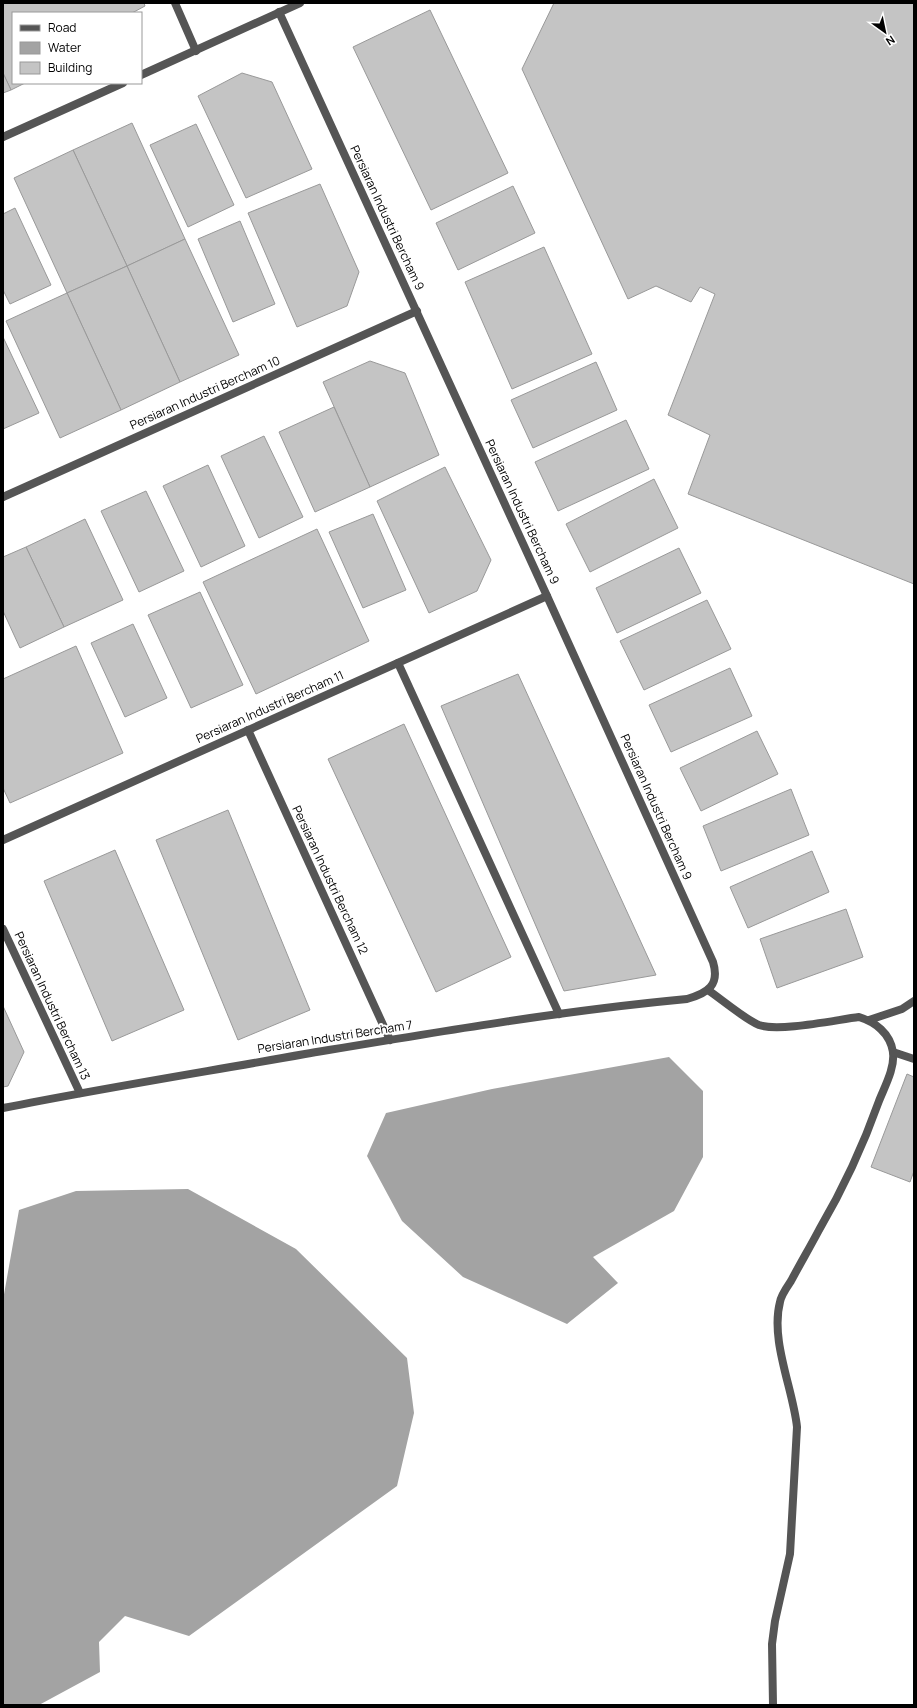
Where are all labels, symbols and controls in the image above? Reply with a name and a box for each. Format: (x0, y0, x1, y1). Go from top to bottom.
legend (12, 12, 142, 84)
north arrow (865, 12, 905, 52)
text: Road (48, 19, 76, 36)
text: N (883, 32, 898, 49)
text: Water (48, 39, 82, 56)
text: Building (48, 59, 92, 76)
street label: Persiaran Industri Bercham 9 (346, 143, 429, 293)
street label: Persiaran Industri Bercham 10 (127, 352, 283, 433)
street label: Persiaran Industri Bercham 9 (481, 437, 564, 587)
street label: Persiaran Industri Bercham 11 (193, 666, 346, 747)
street label: Persiaran Industri Bercham 9 (617, 731, 696, 882)
street label: Persiaran Industri Bercham 12 (288, 803, 373, 957)
street label: Persiaran Industri Bercham 13 (11, 929, 94, 1083)
street label: Persiaran Industri Bercham 7 (256, 1016, 414, 1057)

